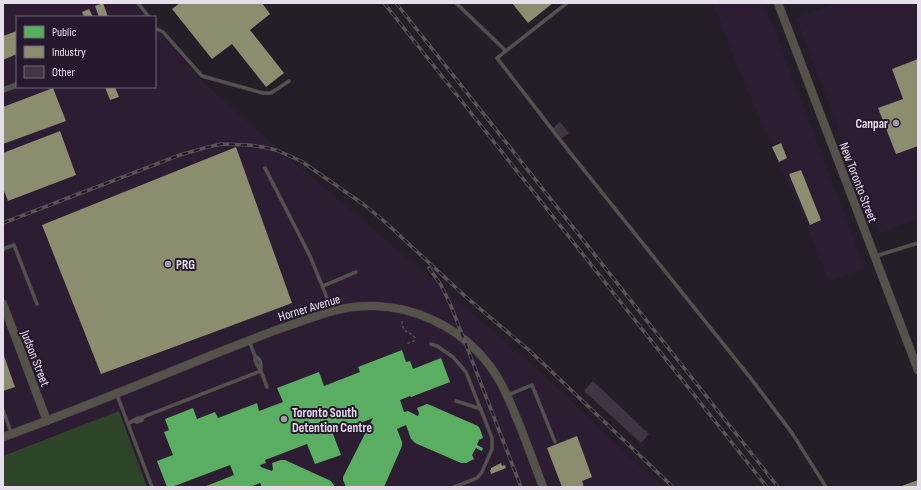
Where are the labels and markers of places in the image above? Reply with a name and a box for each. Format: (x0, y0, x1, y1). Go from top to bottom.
place label: Canpar (855, 116, 888, 132)
marker: Canpar (891, 118, 901, 128)
place label: PRG (176, 257, 195, 273)
marker: PRG (163, 259, 173, 269)
place label: Toronto South Detention Centre (292, 405, 372, 436)
marker: Toronto South Detention Centre (279, 414, 289, 424)

